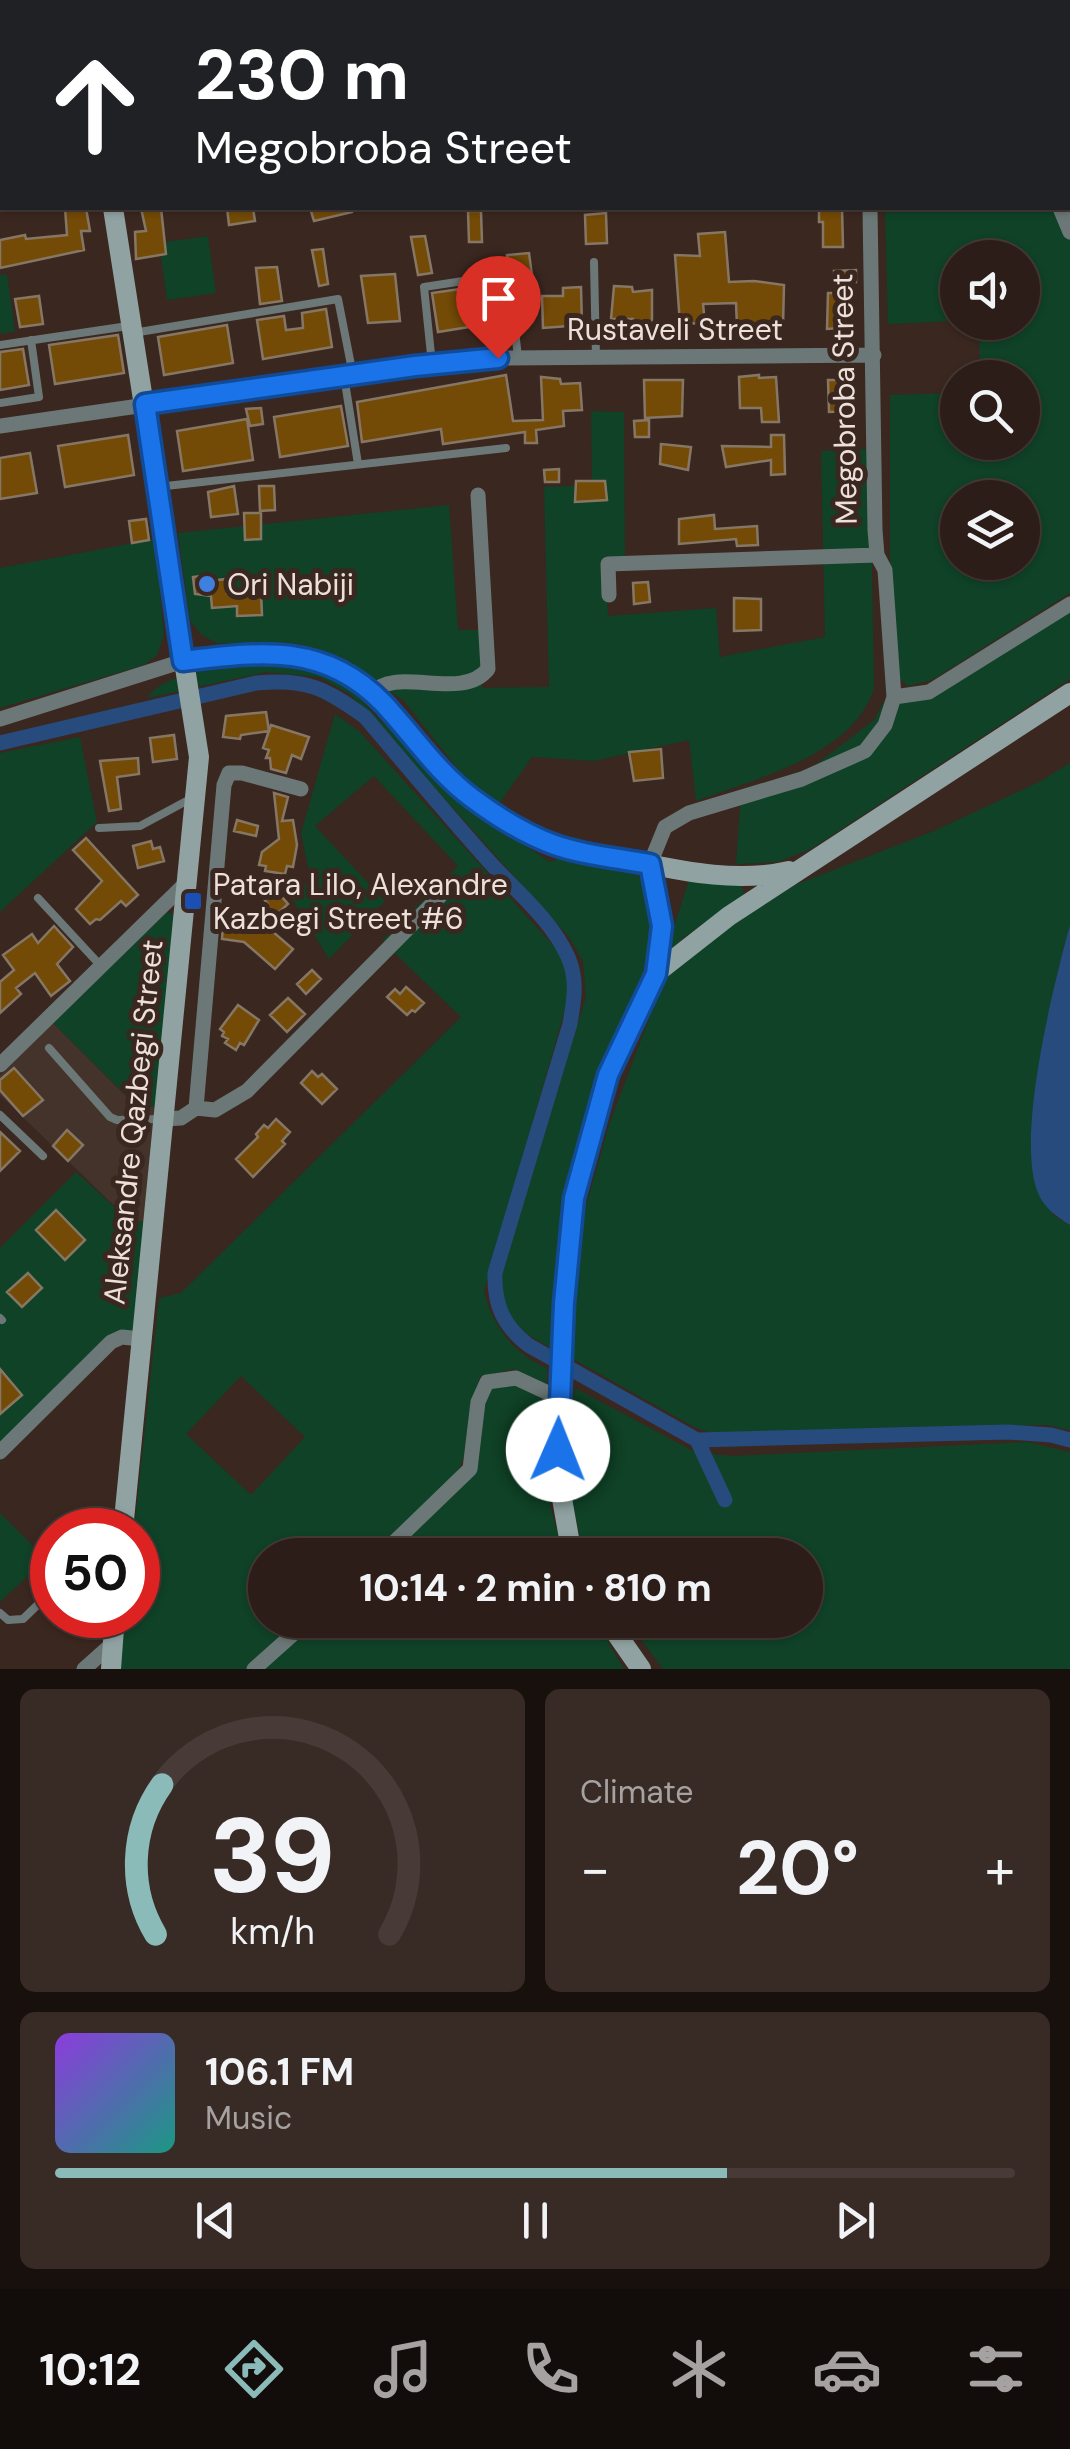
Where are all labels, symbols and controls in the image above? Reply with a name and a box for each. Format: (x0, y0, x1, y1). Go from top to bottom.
text: 230 m (195, 30, 409, 121)
icon: ahead (30, 40, 160, 170)
text: Megobroba Street (195, 118, 572, 177)
map controls (940, 240, 1040, 580)
button: sound (940, 240, 1040, 340)
pin (456, 256, 541, 359)
icon: arrive (471, 271, 526, 326)
street label: Megobroba Street (822, 273, 866, 525)
street label: Rustaveli Street (567, 310, 783, 349)
button: search (940, 360, 1040, 460)
button: layers (940, 480, 1040, 580)
place label: Ori Nabiji (227, 565, 354, 604)
marker: Ori Nabiji (196, 573, 218, 595)
place label: Patara Lilo, Alexandre Kazbegi Street #6 (213, 865, 508, 938)
marker: Patara Lilo, Alexandre Kazbegi Street #6 (182, 890, 204, 912)
street label: Aleksandre Qazbegi Street (94, 938, 172, 1306)
position arrow (506, 1398, 610, 1502)
speed limit sign: 50 (30, 1508, 160, 1638)
text: 10:14 · 2 min · 810 m (359, 1563, 712, 1613)
text: Climate (580, 1771, 694, 1813)
text: 39 (209, 1789, 336, 1924)
text: 20° (736, 1820, 859, 1917)
text: − (580, 1833, 610, 1905)
text: + (985, 1833, 1015, 1905)
text: km/h (230, 1909, 315, 1955)
text: 106.1 FM (205, 2047, 354, 2097)
text: Music (205, 2097, 292, 2139)
icon: previous (188, 2193, 243, 2248)
icon: pause (508, 2193, 563, 2248)
icon: next (828, 2193, 883, 2248)
icon: directions (219, 2334, 289, 2404)
icon: music (368, 2334, 438, 2404)
icon: phone (516, 2334, 586, 2404)
icon: climate (664, 2334, 734, 2404)
icon: car (812, 2334, 882, 2404)
icon: filters (961, 2334, 1031, 2404)
text: 10:12 (39, 2340, 141, 2399)

